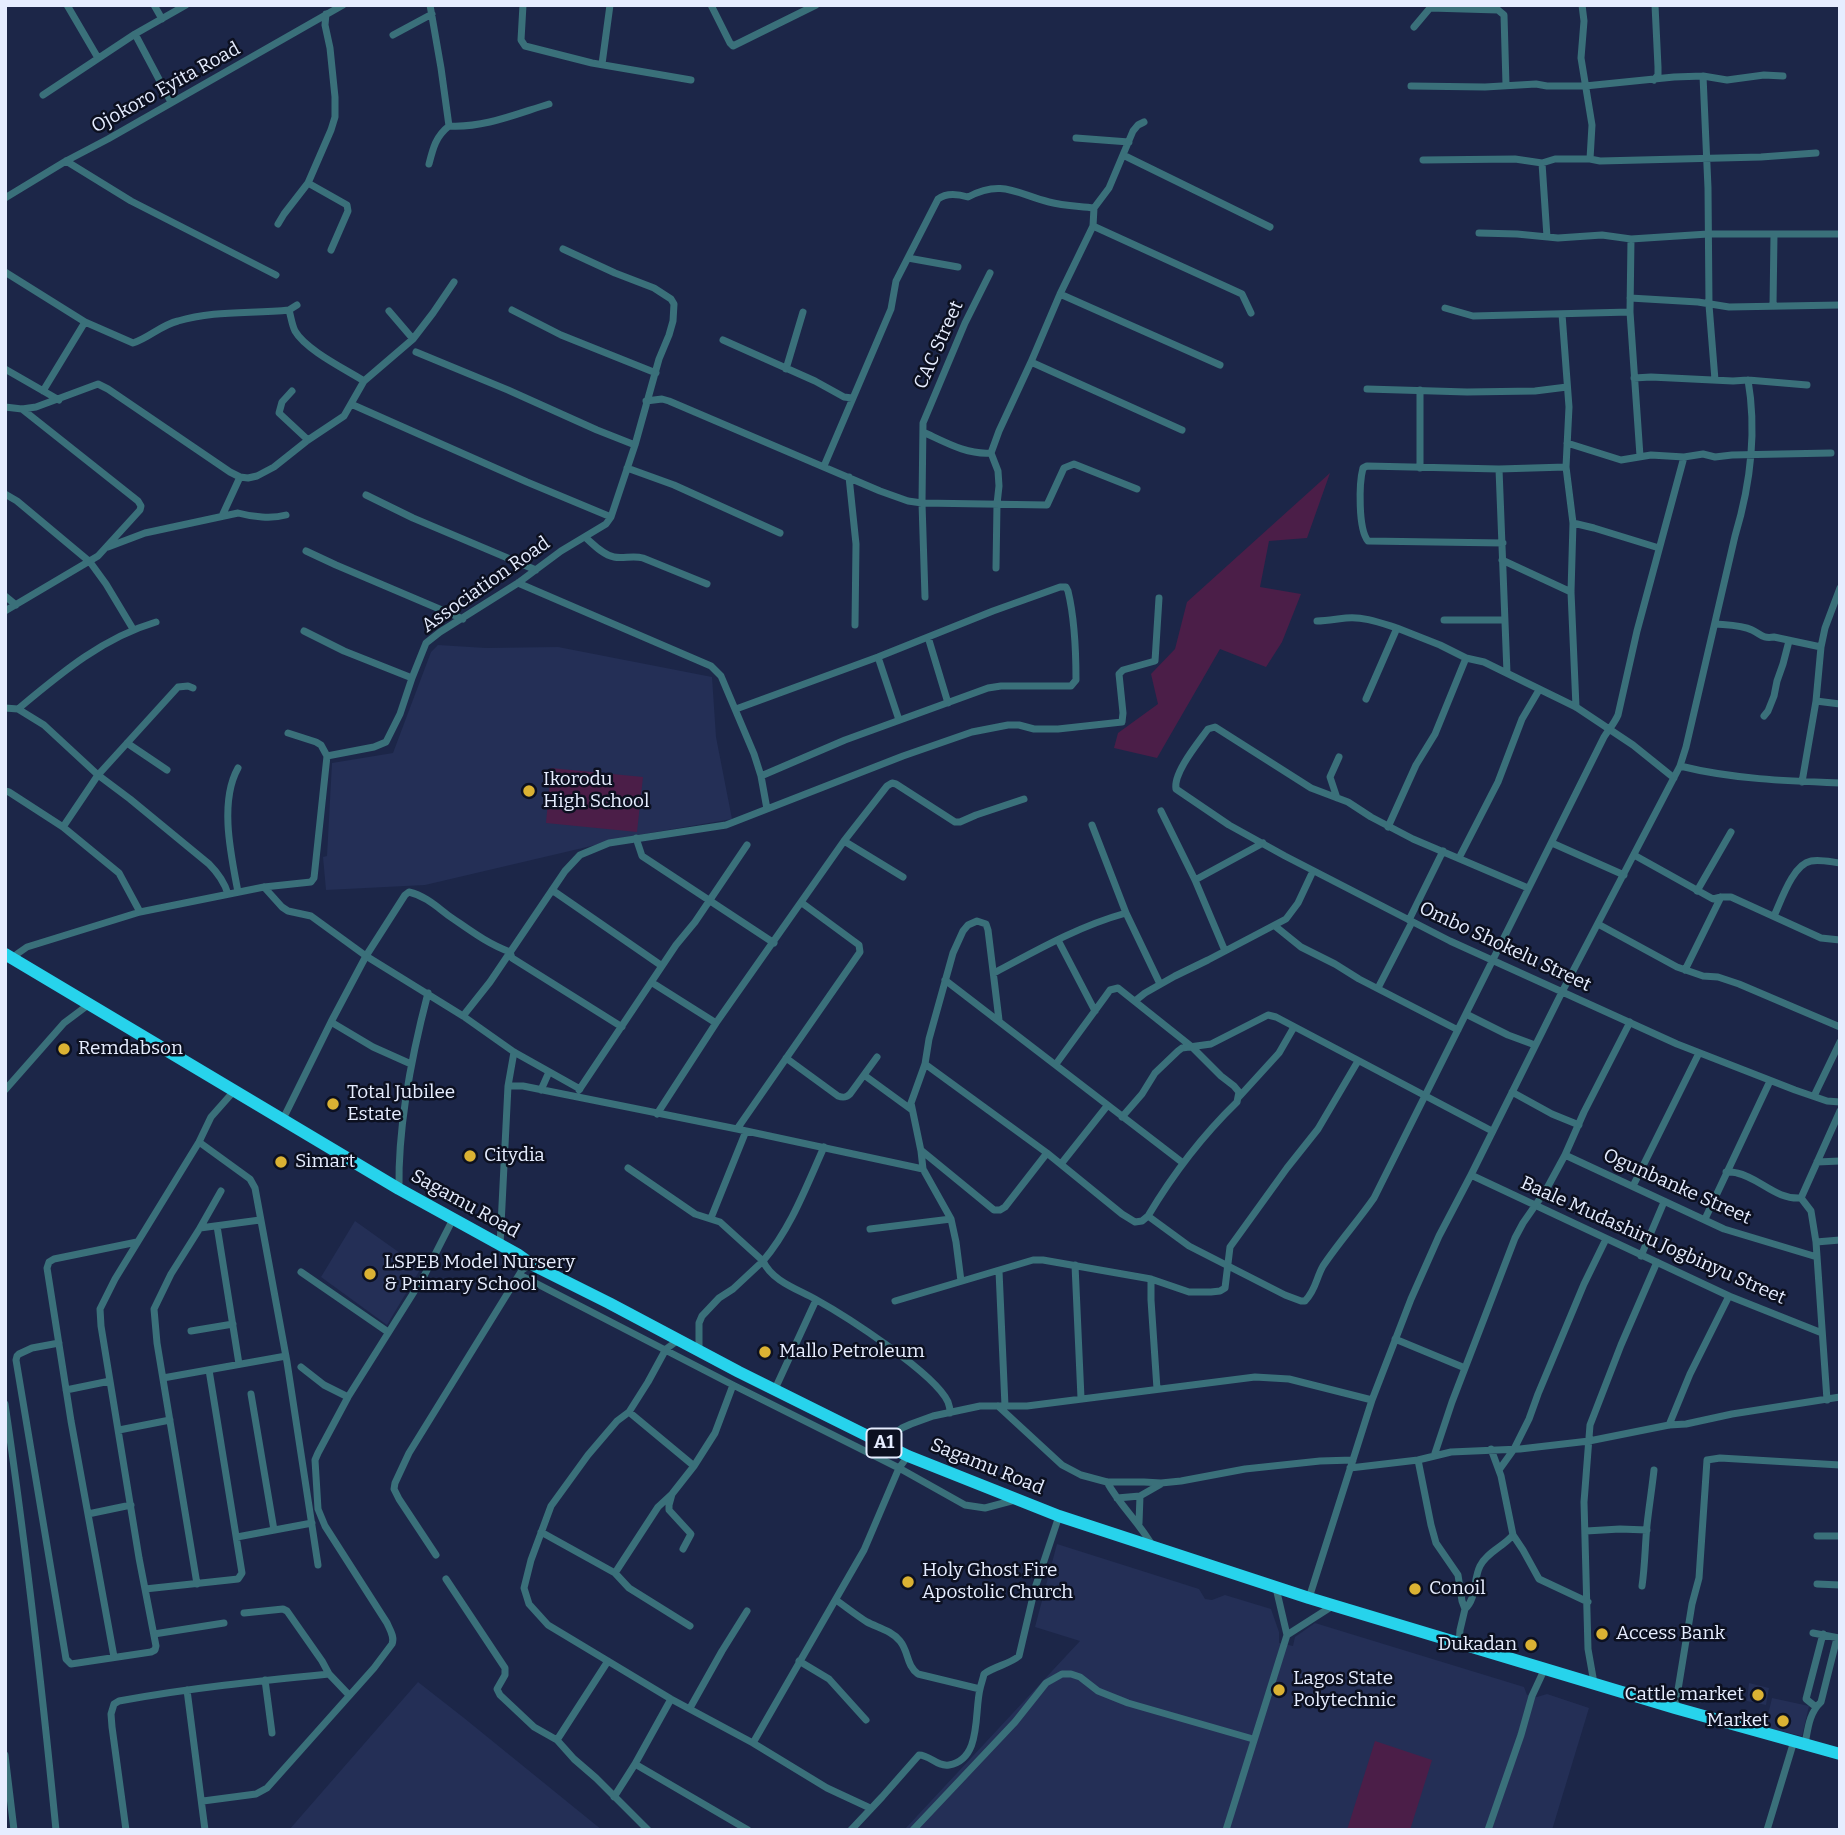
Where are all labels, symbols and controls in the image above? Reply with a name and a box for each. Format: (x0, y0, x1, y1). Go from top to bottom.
street label: Ojokoro Eyita Road (88, 38, 244, 138)
street label: CAC Street (909, 297, 969, 393)
street label: Association Road (417, 532, 555, 638)
place label: Ikorodu High School (543, 769, 649, 813)
marker: Ikorodu High School (521, 783, 537, 799)
street label: Ombo Shokelu Street (1415, 897, 1595, 997)
place label: Remdabson (78, 1038, 183, 1060)
marker: Remdabson (56, 1041, 72, 1057)
place label: Total Jubilee Estate (347, 1082, 455, 1126)
marker: Total Jubilee Estate (325, 1096, 341, 1112)
street label: Ogunbanke Street (1599, 1144, 1755, 1230)
place label: Citydia (484, 1145, 545, 1167)
marker: Citydia (462, 1148, 478, 1164)
place label: Simart (295, 1151, 355, 1173)
marker: Simart (273, 1154, 289, 1170)
street label: Sagamu Road (407, 1165, 523, 1243)
street label: Baale Mudashiru Jogbinyu Street (1517, 1172, 1789, 1310)
place label: LSPEB Model Nursery & Primary School (384, 1252, 575, 1296)
marker: LSPEB Model Nursery & Primary School (362, 1266, 378, 1282)
place label: Mallo Petroleum (779, 1341, 925, 1363)
marker: Mallo Petroleum (757, 1344, 773, 1360)
road number: A1 (866, 1428, 902, 1458)
street label: Sagamu Road (927, 1434, 1047, 1500)
place label: Holy Ghost Fire Apostolic Church (922, 1560, 1073, 1604)
marker: Holy Ghost Fire Apostolic Church (900, 1574, 916, 1590)
place label: Conoil (1429, 1578, 1486, 1600)
marker: Conoil (1407, 1581, 1423, 1597)
place label: Access Bank (1616, 1623, 1725, 1645)
marker: Access Bank (1594, 1626, 1610, 1642)
place label: Dukadan (1438, 1634, 1517, 1656)
marker: Dukadan (1523, 1637, 1539, 1653)
place label: Lagos State Polytechnic (1293, 1668, 1396, 1712)
marker: Lagos State Polytechnic (1271, 1682, 1287, 1698)
place label: Cattle market (1625, 1684, 1744, 1706)
marker: Cattle market (1750, 1687, 1766, 1703)
place label: Market (1707, 1710, 1769, 1732)
marker: Market (1775, 1713, 1791, 1729)

